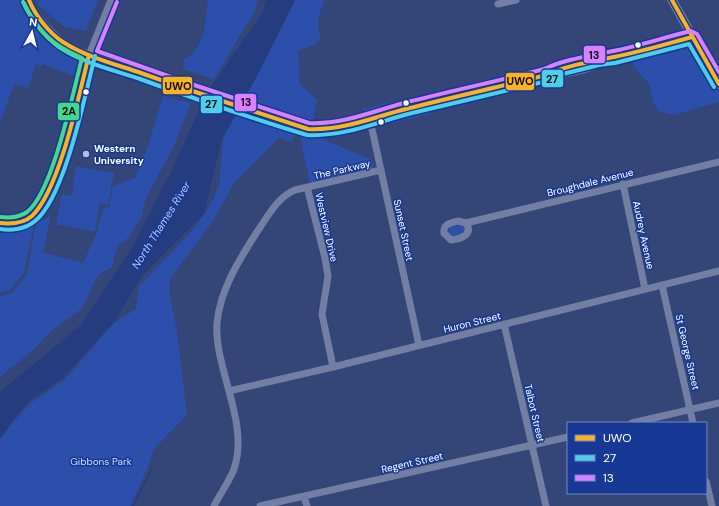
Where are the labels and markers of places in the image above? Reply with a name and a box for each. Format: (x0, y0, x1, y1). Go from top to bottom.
unlabelled marker (633, 40, 643, 50)
unlabelled marker (81, 87, 91, 97)
unlabelled marker (401, 98, 411, 108)
unlabelled marker (376, 117, 386, 127)
place label: Western University (94, 142, 144, 167)
marker: Western University (81, 149, 91, 159)

